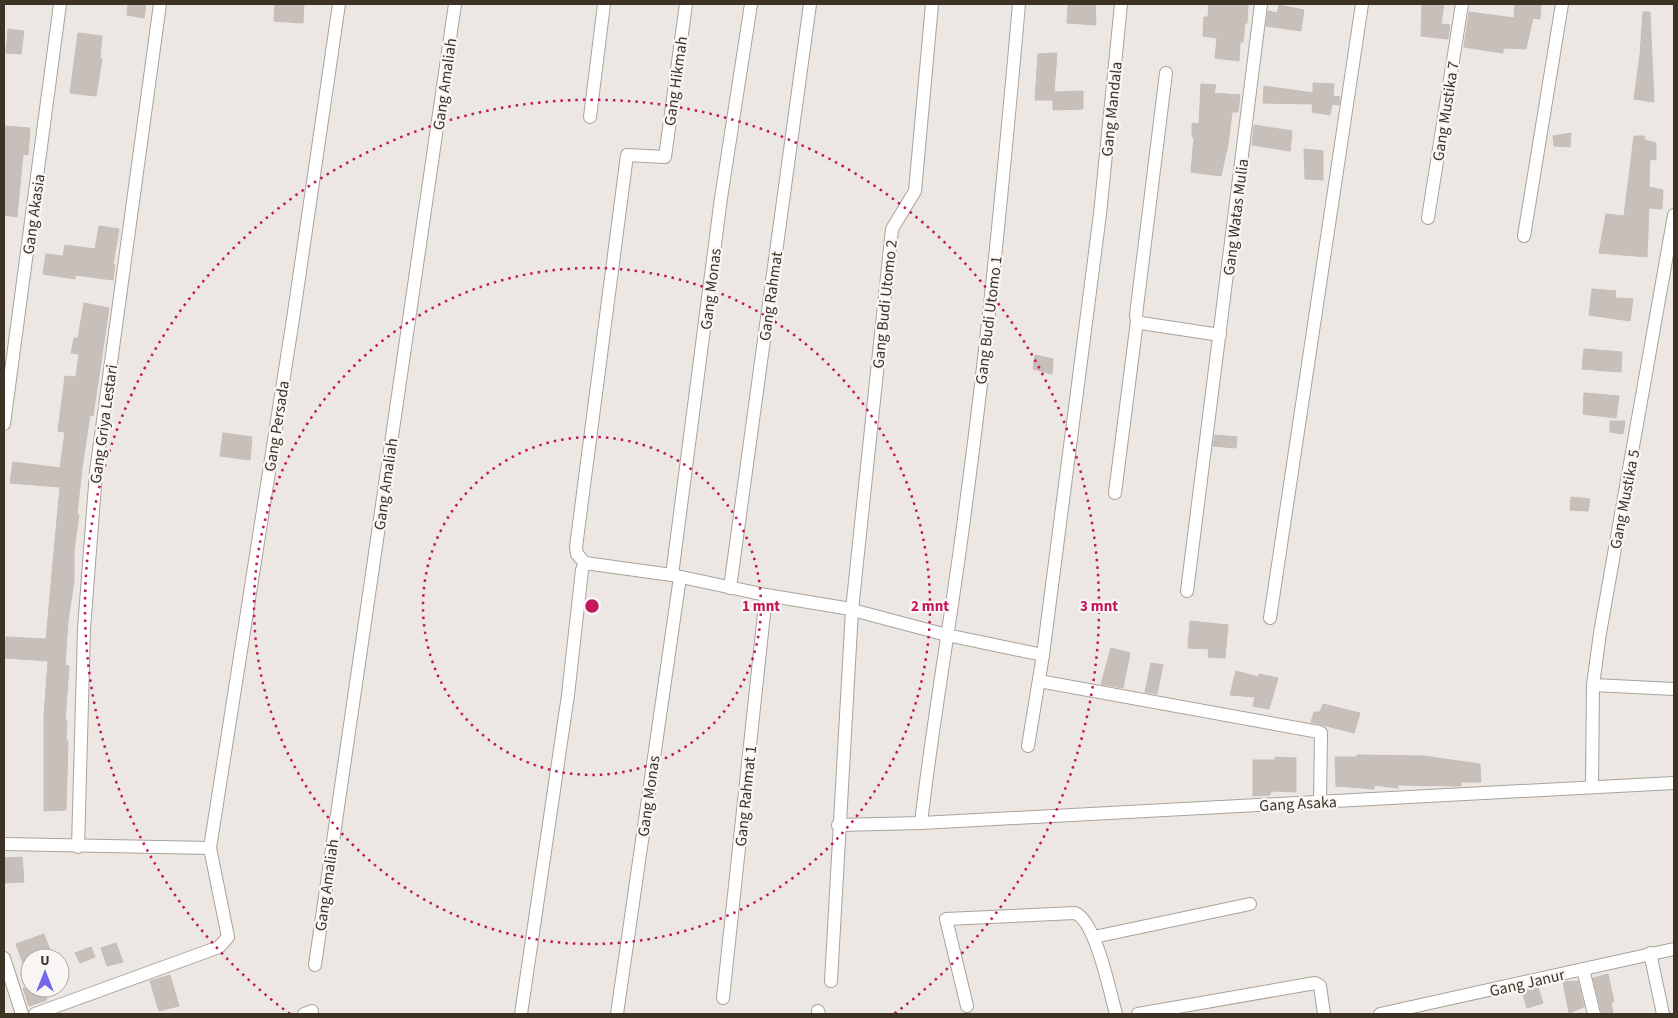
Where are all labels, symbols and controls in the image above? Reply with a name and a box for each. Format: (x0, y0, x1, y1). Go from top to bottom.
street label: Gang Hikmah (659, 35, 693, 127)
street label: Gang Amaliah (428, 37, 462, 132)
street label: Gang Mandala (1096, 60, 1128, 158)
street label: Gang Mustika 7 (1427, 60, 1465, 163)
street label: Gang Watas Mulia (1218, 157, 1254, 277)
street label: Gang Akasia (17, 172, 51, 256)
street label: Gang Budi Utomo 2 (867, 239, 903, 370)
street label: Gang Monas (695, 247, 727, 331)
street label: Gang Rahmat (754, 249, 788, 342)
street label: Gang Budi Utomo 1 (970, 255, 1008, 386)
street label: Gang Griya Lestari (85, 363, 123, 485)
street label: Gang Persada (259, 379, 295, 473)
street label: Gang Amaliah (369, 437, 403, 532)
street label: Gang Mustika 5 (1605, 447, 1645, 551)
text: 1 mnt (742, 596, 780, 617)
text: 2 mnt (911, 596, 949, 617)
text: 3 mnt (1080, 596, 1118, 617)
centre of rings (583, 597, 601, 615)
street label: Gang Rahmat 1 (730, 744, 762, 848)
street label: Gang Monas (632, 754, 666, 838)
street label: Gang Asaka (1259, 791, 1337, 817)
street label: Gang Amaliah (310, 838, 344, 933)
north arrow (20, 948, 70, 998)
text: U (40, 951, 50, 971)
street label: Gang Janur (1487, 964, 1567, 1002)

